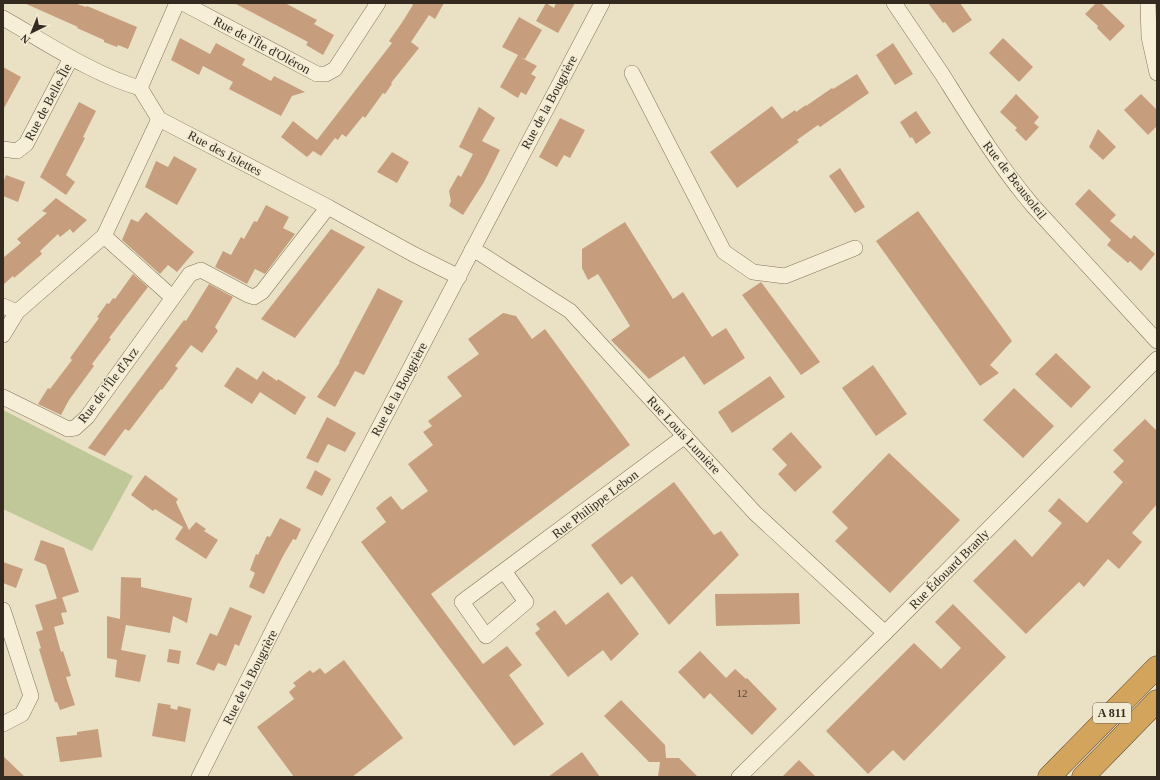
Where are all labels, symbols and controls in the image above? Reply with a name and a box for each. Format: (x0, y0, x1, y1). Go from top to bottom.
north arrow (12, 12, 52, 52)
street label: Rue de l'Île d'Oléron (211, 13, 313, 77)
text: N (18, 32, 32, 46)
street label: Rue de la Bougrière (518, 52, 580, 152)
street label: Rue de Belle-Île (21, 61, 75, 143)
street label: Rue des Islettes (185, 127, 265, 179)
street label: Rue de Beausoleil (980, 138, 1050, 222)
street label: Rue de la Bougrière (368, 339, 430, 439)
street label: Rue de l'Île d'Arz (75, 344, 141, 426)
street label: Rue Louis Lumière (644, 393, 724, 477)
street label: Rue Philippe Lebon (549, 466, 641, 541)
street label: Rue Édouard Branly (906, 526, 992, 612)
street label: Rue de la Bougrière (220, 627, 280, 727)
house number: 12 (737, 687, 748, 699)
road number: A 811 (1093, 703, 1131, 723)

